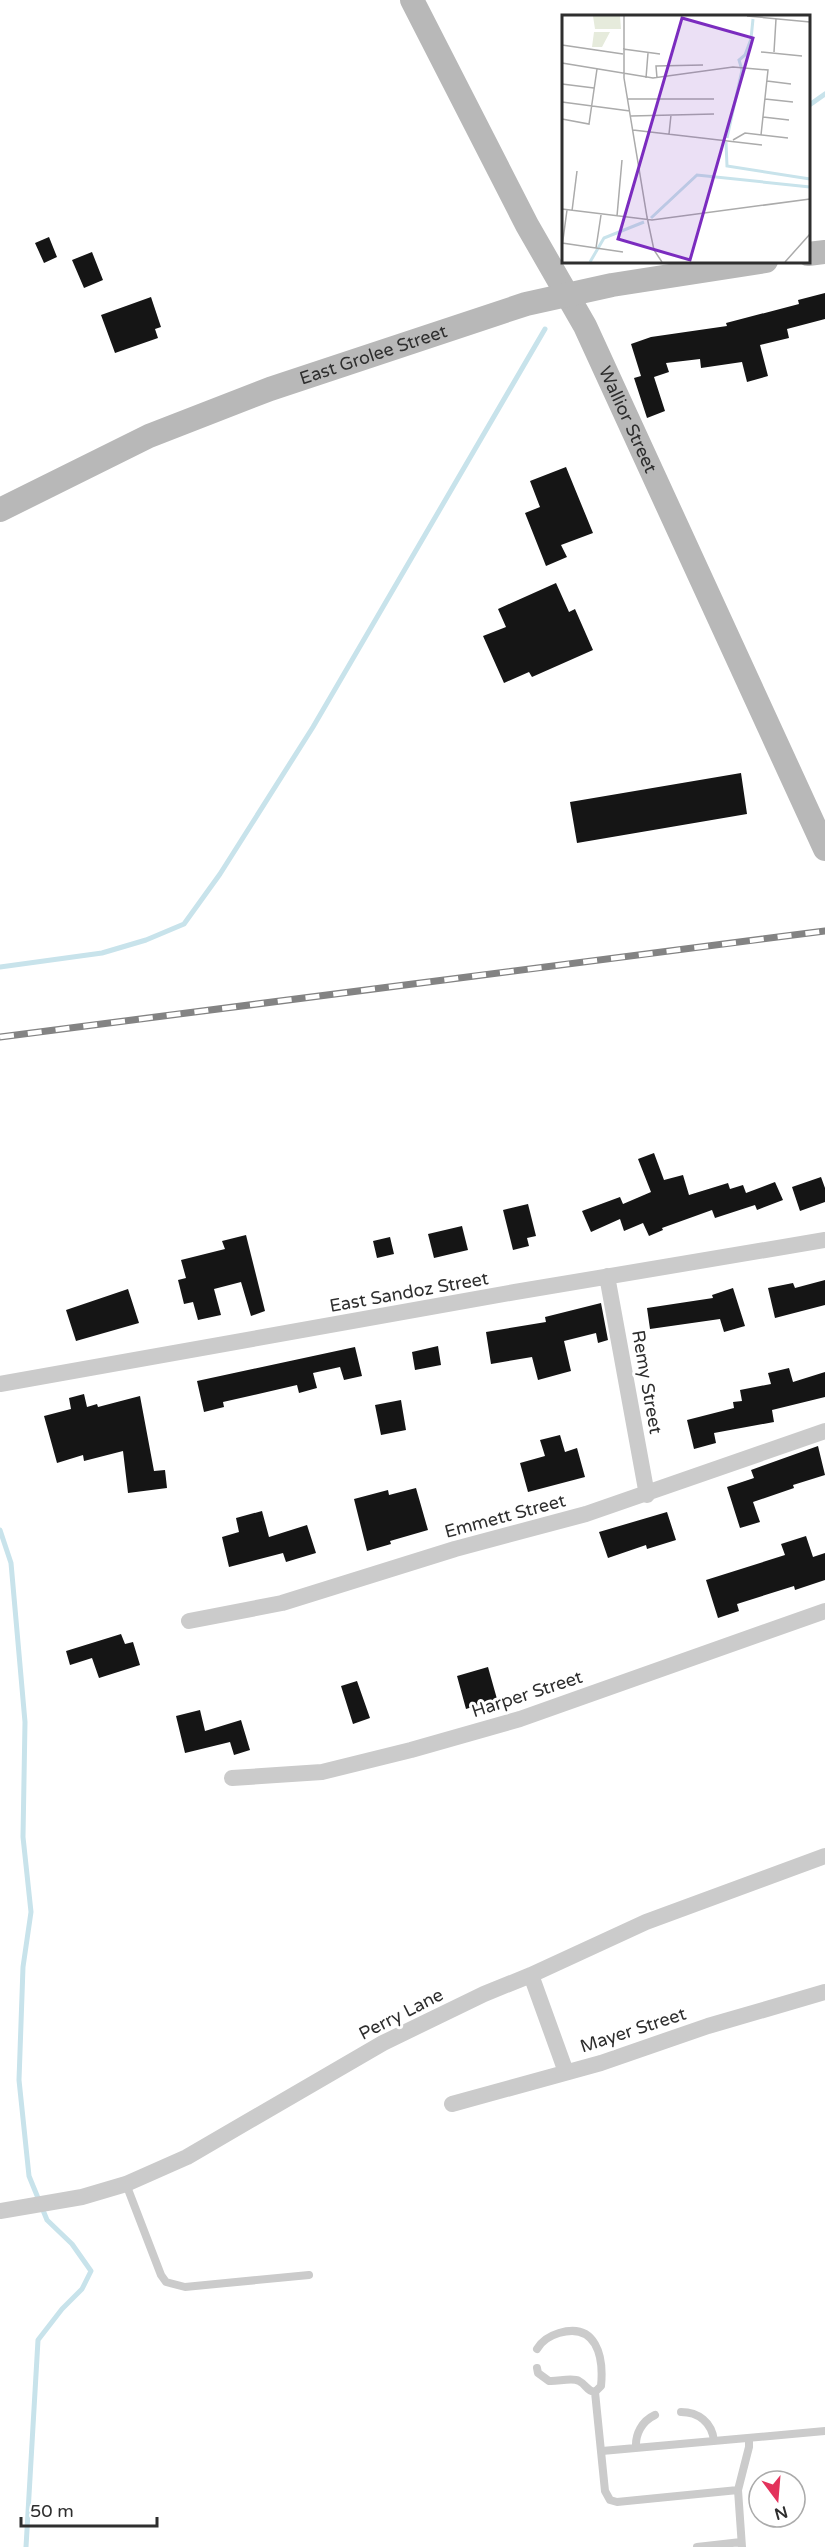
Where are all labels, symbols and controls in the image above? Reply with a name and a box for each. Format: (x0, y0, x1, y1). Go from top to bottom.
inset map (562, 15, 810, 262)
street label: East Grolee Street (297, 320, 450, 389)
street label: Wallior Street (594, 363, 662, 476)
street label: East Sandoz Street (328, 1267, 490, 1317)
street label: Remy Street (627, 1328, 667, 1436)
street label: Emmett Street (442, 1489, 568, 1543)
street label: Harper Street (469, 1666, 585, 1722)
street label: Perry Lane (355, 1983, 447, 2045)
street label: Mayer Street (577, 2002, 689, 2057)
north arrow (747, 2469, 807, 2529)
scale bar (21, 2490, 158, 2528)
text: 50 m (30, 2500, 74, 2522)
text: N (772, 2501, 790, 2524)

